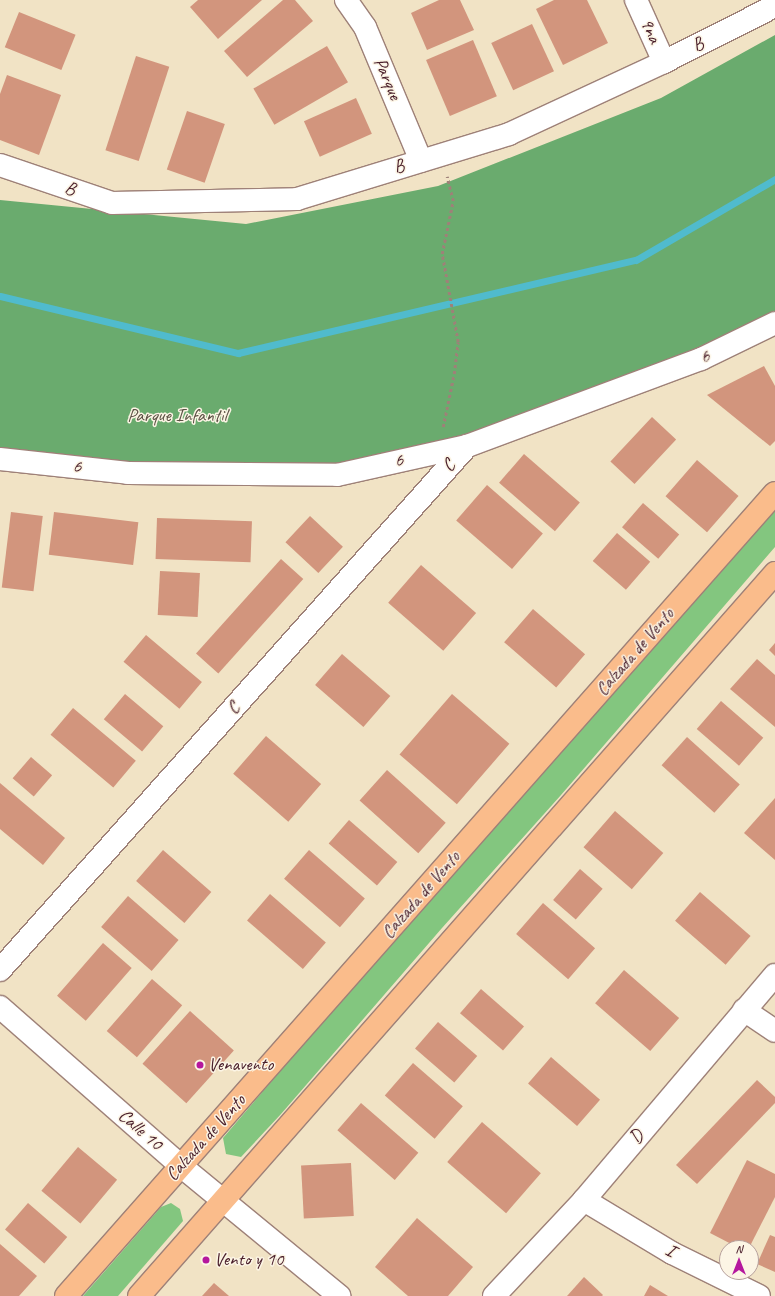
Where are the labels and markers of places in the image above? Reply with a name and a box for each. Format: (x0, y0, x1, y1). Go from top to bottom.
place label: Venavento (208, 1054, 273, 1076)
marker: Venavento (195, 1060, 205, 1070)
place label: Vento y 10 (214, 1249, 283, 1271)
marker: Vento y 10 (201, 1255, 211, 1265)

